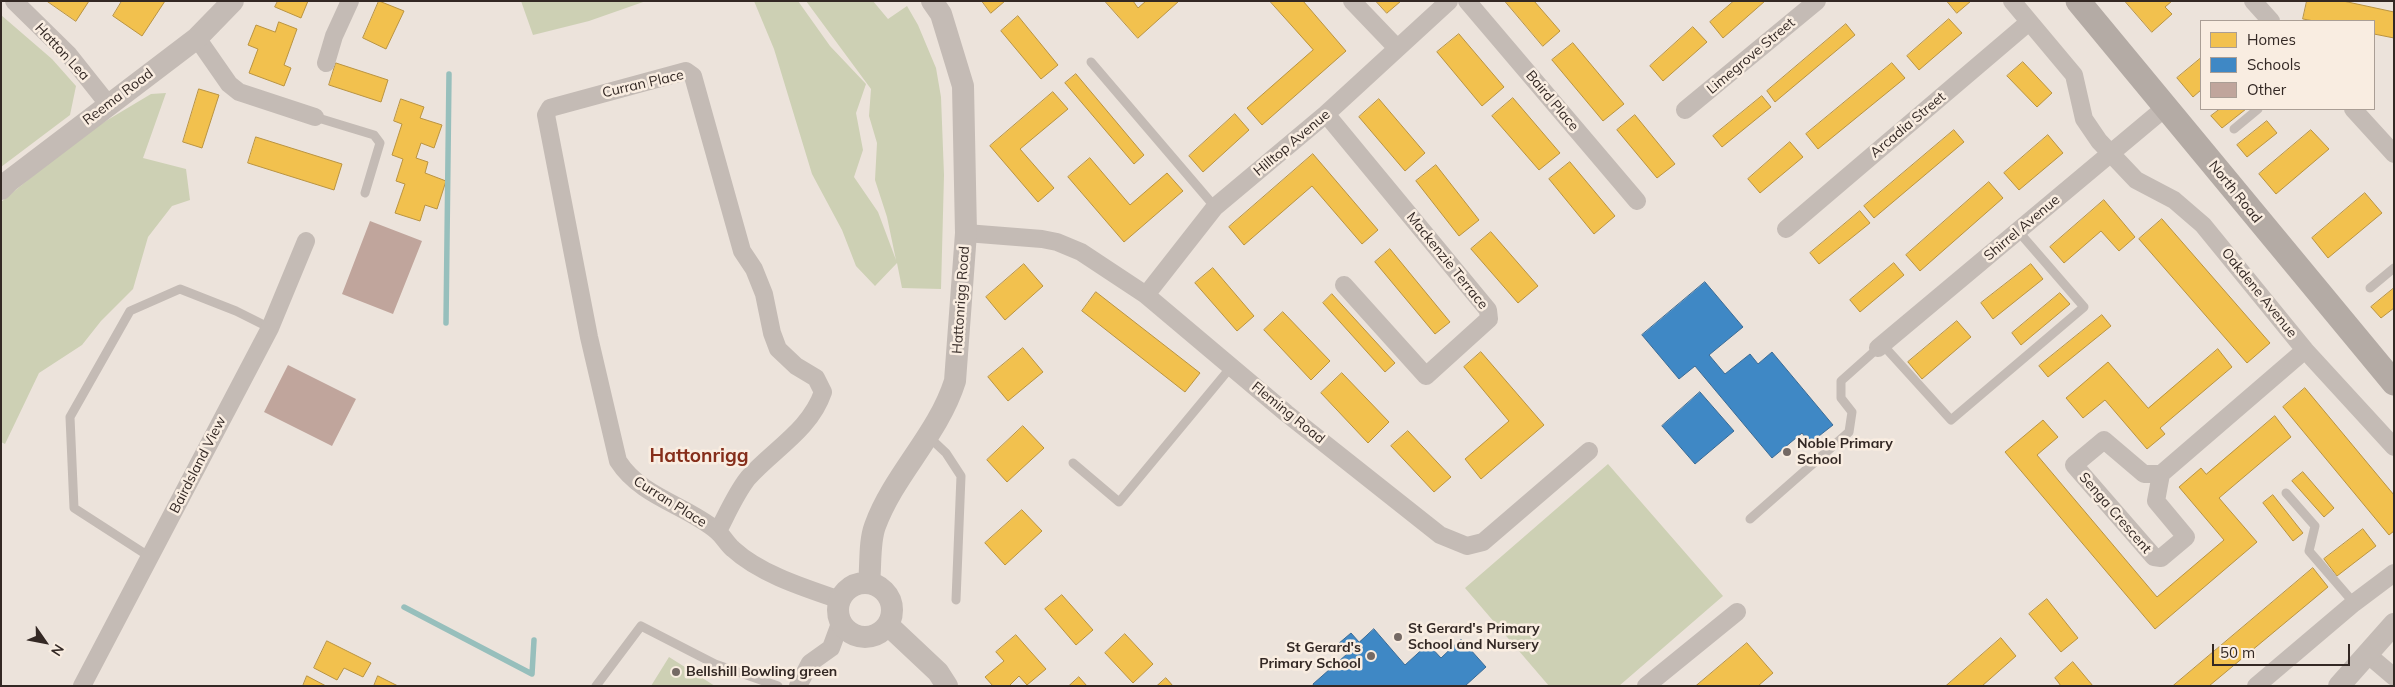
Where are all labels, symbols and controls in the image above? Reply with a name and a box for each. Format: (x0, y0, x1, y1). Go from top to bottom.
street label: Limegrove Street (1704, 14, 1798, 98)
street label: Hatton Lea (31, 20, 93, 84)
legend (2200, 20, 2375, 110)
text: Homes (2247, 30, 2296, 49)
text: Schools (2247, 55, 2301, 74)
street label: Reema Road (80, 65, 156, 129)
street label: Curran Place (601, 66, 685, 102)
street label: Baird Place (1522, 67, 1582, 135)
text: Other (2247, 80, 2286, 99)
street label: Arcadia Street (1867, 89, 1949, 161)
street label: Hilltop Avenue (1250, 106, 1334, 180)
street label: North Road (2205, 158, 2265, 226)
street label: Shirrel Avenue (1981, 191, 2063, 265)
street label: Mackenzie Terrace (1403, 209, 1491, 313)
street label: Hattonrigg Road (949, 245, 973, 355)
street label: Oakdene Avenue (2218, 245, 2300, 341)
street label: Fleming Road (1248, 378, 1328, 448)
street label: Bairdsland View (166, 414, 230, 516)
place label: Noble Primary School (1797, 436, 1893, 468)
district label: Hattonrigg (649, 445, 749, 467)
marker: Noble Primary School (1781, 446, 1793, 458)
street label: Senga Crescent (2075, 469, 2155, 557)
street label: Curran Place (630, 473, 710, 531)
north arrow (20, 617, 70, 667)
place label: St Gerard's Primary School and Nursery (1408, 621, 1540, 654)
marker: St Gerard's Primary School and Nursery (1392, 631, 1404, 643)
scale bar (2215, 634, 2352, 666)
place label: St Gerard's Primary School (1259, 640, 1361, 672)
text: N (47, 641, 68, 660)
text: 50 m (2220, 643, 2255, 662)
marker: St Gerard's Primary School (1365, 650, 1377, 662)
place label: Bellshill Bowling green (686, 664, 837, 680)
marker: Bellshill Bowling green (670, 666, 682, 678)

